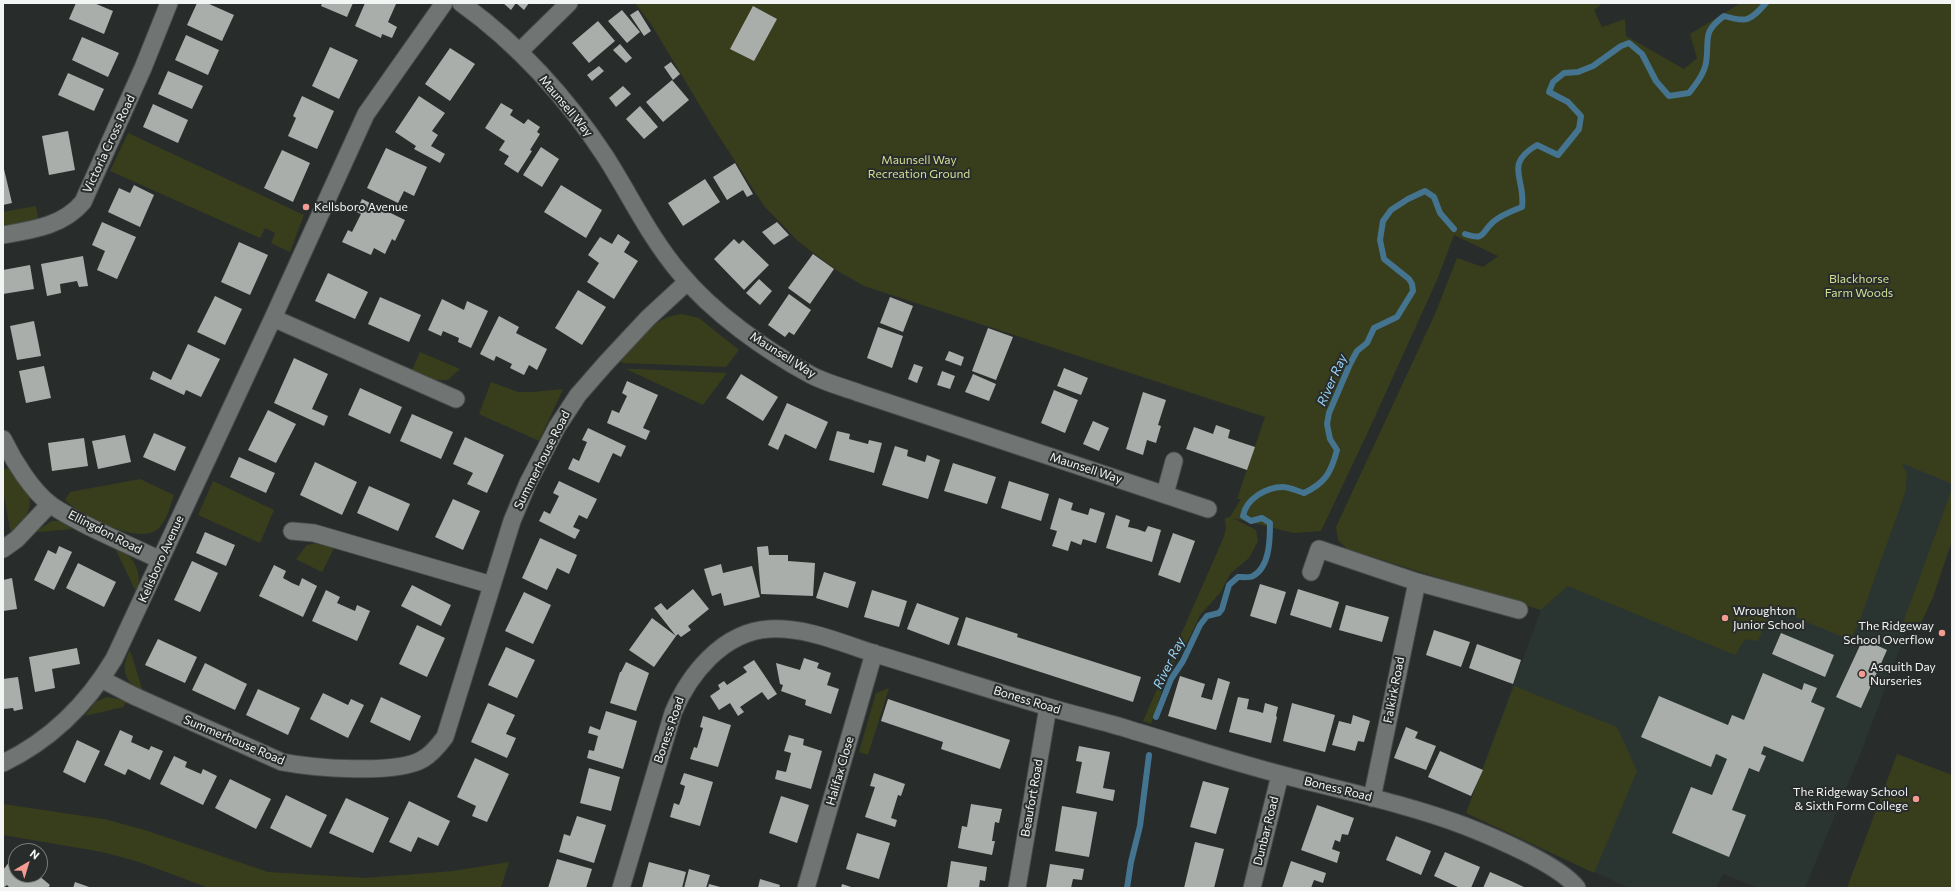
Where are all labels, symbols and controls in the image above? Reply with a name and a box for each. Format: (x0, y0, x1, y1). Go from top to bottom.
street label: Maunsell Way (536, 73, 596, 139)
street label: Victoria Cross Road (80, 93, 138, 195)
park label: Maunsell Way Recreation Ground (868, 153, 970, 181)
place label: Kellsboro Avenue (314, 200, 408, 214)
marker: Kellsboro Avenue (301, 202, 311, 212)
park label: Blackhorse Farm Woods (1825, 272, 1893, 300)
street label: Maunsell Way (747, 329, 819, 381)
water label: River Ray (1314, 352, 1350, 408)
street label: Summerhouse Road (511, 408, 573, 512)
street label: Maunsell Way (1048, 450, 1124, 486)
street label: Ellingdon Road (66, 507, 144, 557)
street label: Kellsboro Avenue (135, 513, 187, 605)
place label: Wroughton Junior School (1733, 604, 1805, 632)
marker: Wroughton Junior School (1720, 613, 1730, 623)
place label: The Ridgeway School Overflow (1843, 619, 1934, 647)
marker: The Ridgeway School Overflow (1937, 628, 1947, 638)
water label: River Ray (1150, 635, 1188, 691)
street label: Falkirk Road (1381, 656, 1407, 724)
place label: Asquith Day Nurseries (1870, 660, 1936, 688)
marker: Asquith Day Nurseries (1857, 669, 1867, 679)
street label: Boness Road (992, 683, 1062, 717)
street label: Boness Road (651, 695, 687, 765)
street label: Summerhouse Road (181, 712, 287, 768)
street label: Halifax Close (823, 735, 857, 807)
street label: Beaufort Road (1018, 758, 1046, 838)
street label: Boness Road (1303, 774, 1373, 804)
place label: The Ridgeway School & Sixth Form College (1793, 785, 1908, 813)
marker: The Ridgeway School & Sixth Form College (1911, 794, 1921, 804)
street label: Dunbar Road (1250, 795, 1282, 867)
north arrow (8, 843, 48, 883)
text: N (28, 846, 42, 862)

